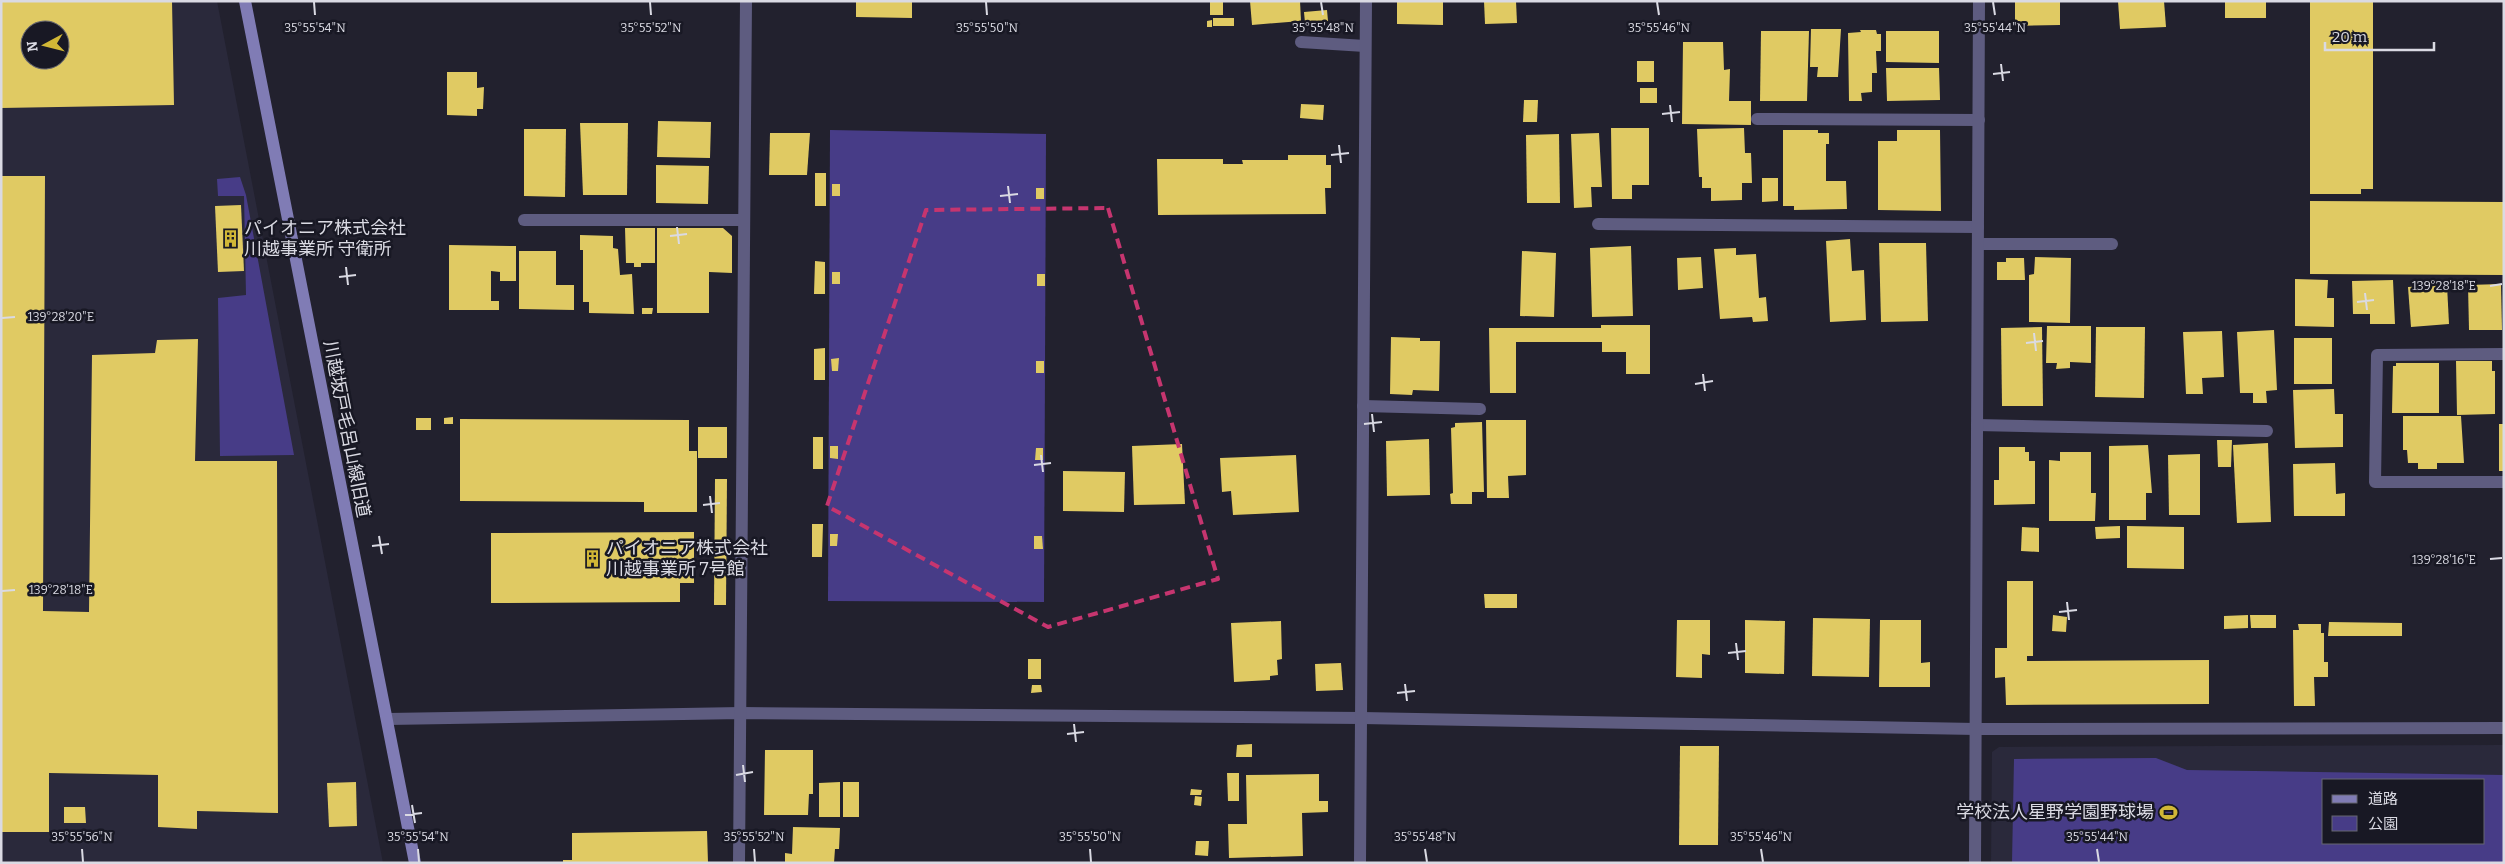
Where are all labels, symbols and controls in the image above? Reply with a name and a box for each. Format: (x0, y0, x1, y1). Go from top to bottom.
north arrow (20, 20, 70, 70)
scale bar (2325, 20, 2434, 52)
text: 35°55'54"N (284, 21, 346, 35)
text: 35°55'52"N (621, 21, 682, 35)
text: 35°55'50"N (956, 21, 1019, 35)
text: 35°55'48"N (1292, 21, 1355, 35)
text: 35°55'46"N (1628, 21, 1691, 35)
text: 35°55'44"N (1964, 21, 2027, 35)
text: 20 m (2332, 28, 2368, 46)
text: N (23, 40, 42, 53)
place label: パイオニア株式会社 川越事業所 守衛所 (244, 217, 406, 260)
building icon: パイオニア株式会社 川越事業所 守衛所 (220, 228, 240, 248)
text: 139°28'18"E (2412, 279, 2476, 293)
text: 139°28'20"E (28, 310, 94, 324)
street label: 川越坂戸毛呂山線旧道 (319, 339, 375, 519)
place label: パイオニア株式会社 川越事業所 7号館 (606, 537, 768, 580)
building icon: パイオニア株式会社 川越事業所 7号館 (582, 548, 602, 568)
text: 139°28'16"E (2412, 553, 2476, 567)
text: 139°28'18"E (29, 583, 93, 597)
legend (2322, 779, 2485, 844)
text: 道路 (2368, 790, 2398, 808)
place label: 学校法人星野学園野球場 (1956, 801, 2154, 823)
sports icon: 学校法人星野学園野球場 (2158, 802, 2178, 822)
text: 公園 (2368, 815, 2398, 833)
text: 35°55'56"N (51, 830, 113, 844)
text: 35°55'54"N (387, 830, 449, 844)
text: 35°55'52"N (724, 830, 785, 844)
text: 35°55'50"N (1059, 830, 1122, 844)
text: 35°55'48"N (1394, 830, 1457, 844)
text: 35°55'46"N (1730, 830, 1793, 844)
text: 35°55'44"N (2066, 830, 2129, 844)

